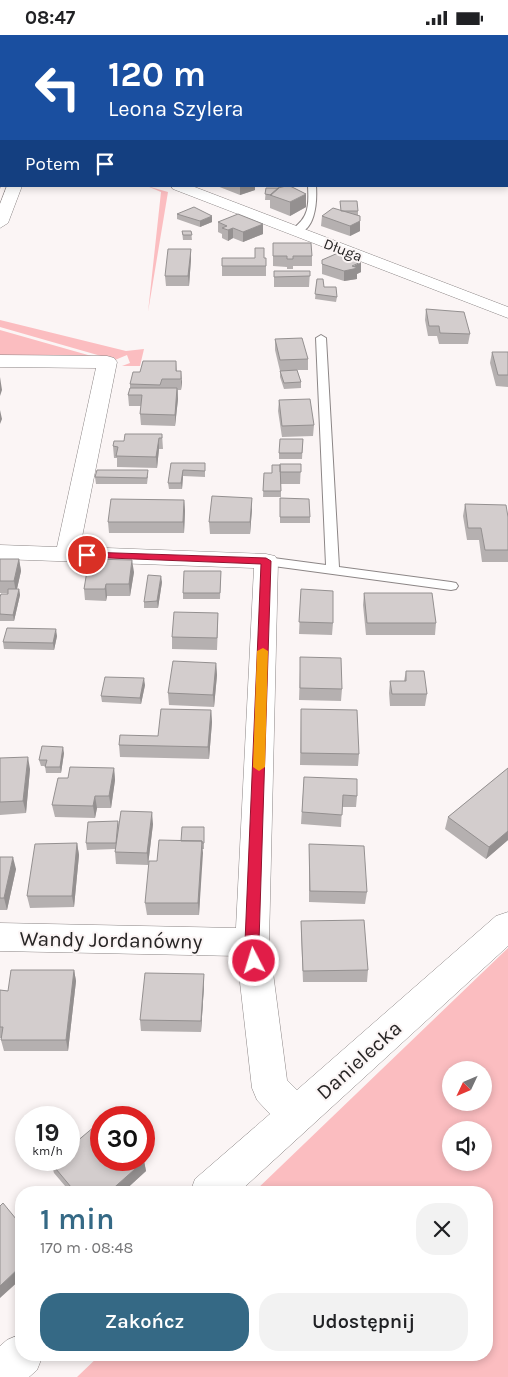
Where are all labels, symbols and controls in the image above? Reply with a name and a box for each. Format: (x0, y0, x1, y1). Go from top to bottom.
text: 08:47 (25, 7, 75, 29)
text: 120 m (108, 54, 206, 95)
icon: left (25, 55, 90, 120)
text: Leona Szylera (108, 96, 244, 122)
icon: arrive (91, 150, 119, 178)
text: Potem (25, 153, 81, 175)
street label: Długa (321, 234, 365, 266)
pin (66, 534, 108, 576)
icon: arrive (73, 541, 101, 569)
street label: Wandy Jordanówny (19, 926, 203, 954)
position arrow (227, 934, 279, 986)
street label: Danielecka (312, 1016, 406, 1104)
north arrow (442, 1061, 492, 1111)
map controls (442, 1061, 492, 1171)
speed limit sign: 30 (90, 1106, 155, 1171)
text: 19 (35, 1118, 60, 1147)
button: sound (442, 1121, 492, 1171)
text: km/h (32, 1144, 63, 1158)
text: 1 min (40, 1201, 114, 1237)
button: close (416, 1203, 468, 1255)
text: 170 m · 08:48 (40, 1238, 133, 1257)
button: Zakończ (40, 1293, 249, 1351)
button: Udostępnij (259, 1293, 468, 1351)

